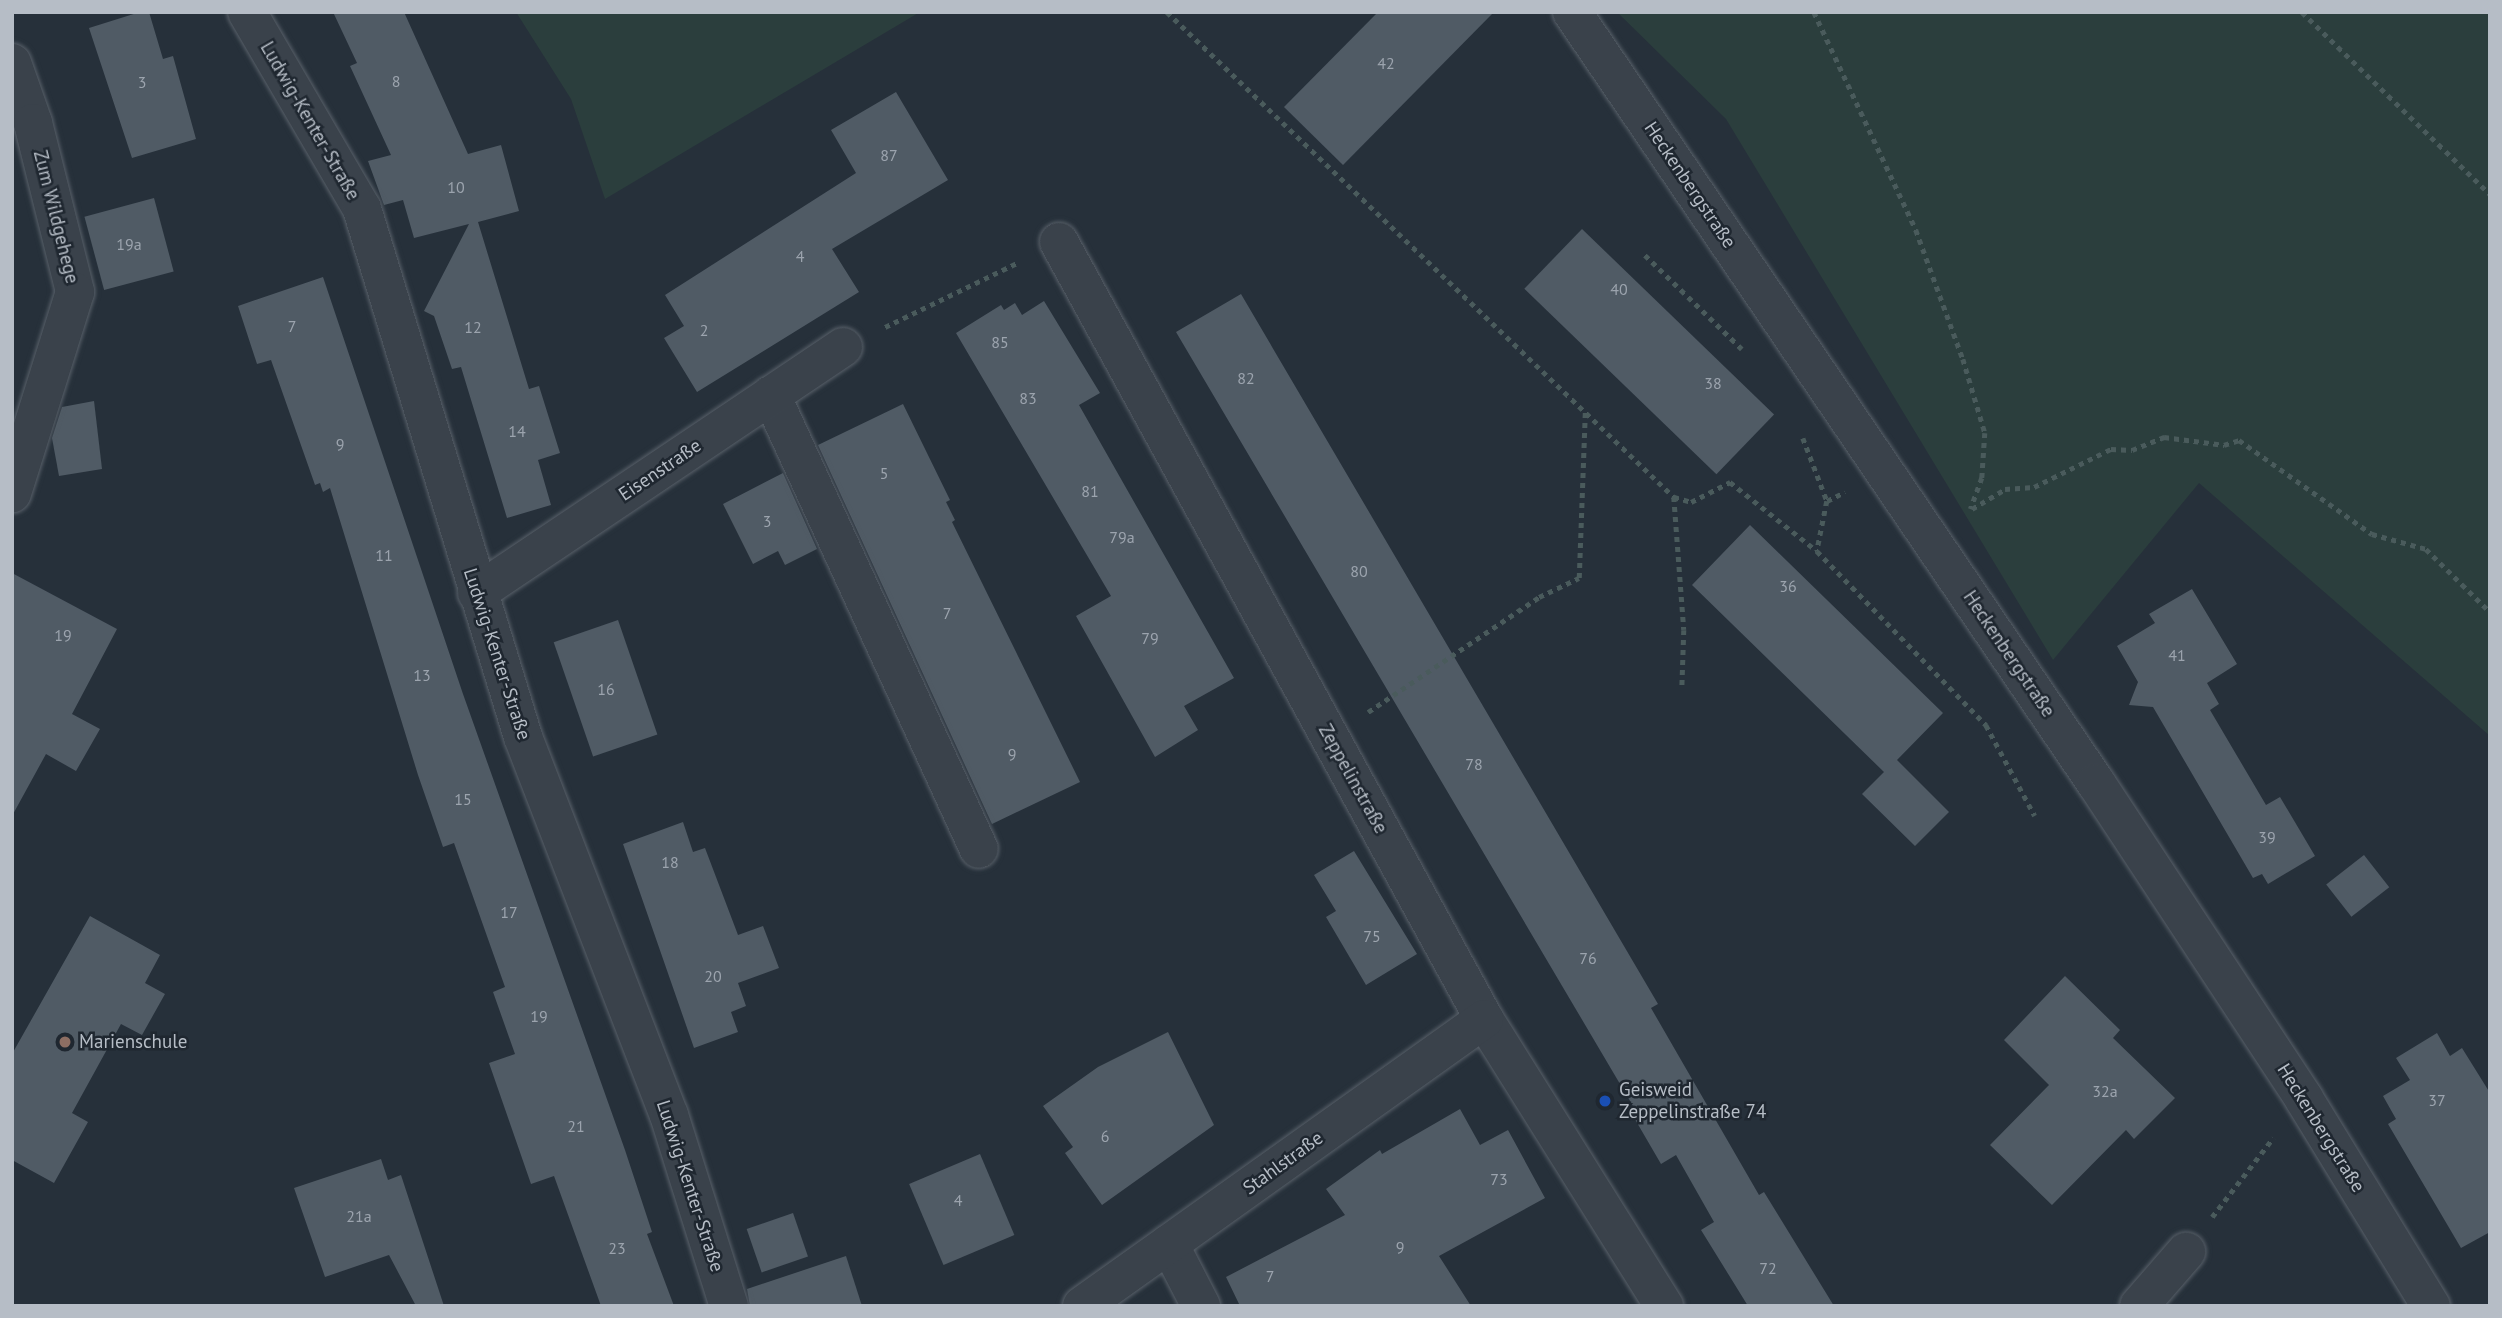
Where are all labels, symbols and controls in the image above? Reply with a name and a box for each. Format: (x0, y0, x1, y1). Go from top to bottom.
street label: Ludwig-Kenter-Straße (255, 38, 365, 204)
house number: 42 (1377, 53, 1395, 73)
house number: 8 (392, 71, 400, 91)
house number: 3 (138, 72, 146, 92)
street label: Heckenbergstraße (1639, 117, 1741, 253)
house number: 87 (880, 145, 898, 165)
street label: Zum Wildgehege (28, 148, 84, 286)
house number: 10 (447, 177, 465, 197)
house number: 19a (116, 234, 142, 254)
house number: 4 (796, 246, 804, 266)
house number: 40 (1610, 279, 1628, 299)
house number: 7 (288, 316, 296, 336)
house number: 12 (464, 317, 482, 337)
house number: 2 (700, 320, 708, 340)
house number: 85 (991, 332, 1009, 352)
house number: 82 (1237, 368, 1255, 388)
house number: 38 (1704, 373, 1722, 393)
house number: 83 (1019, 388, 1037, 408)
house number: 14 (508, 421, 526, 441)
house number: 9 (336, 434, 344, 454)
street label: Eisenstraße (614, 434, 706, 506)
house number: 5 (880, 463, 888, 483)
house number: 81 (1081, 481, 1099, 501)
house number: 3 (763, 511, 771, 531)
house number: 79a (1109, 527, 1135, 547)
house number: 11 (375, 545, 393, 565)
house number: 80 (1350, 561, 1368, 581)
street label: Ludwig-Kenter-Straße (458, 565, 536, 743)
house number: 36 (1779, 576, 1797, 596)
street label: Heckenbergstraße (1958, 586, 2060, 722)
house number: 7 (943, 603, 951, 623)
house number: 19 (54, 625, 72, 645)
house number: 79 (1141, 628, 1159, 648)
house number: 41 (2168, 645, 2186, 665)
house number: 13 (413, 665, 431, 685)
house number: 16 (597, 679, 615, 699)
street label: Zeppelinstraße (1314, 720, 1392, 838)
house number: 9 (1008, 744, 1016, 764)
house number: 78 (1465, 754, 1483, 774)
house number: 15 (454, 789, 472, 809)
house number: 39 (2258, 827, 2276, 847)
house number: 18 (661, 852, 679, 872)
house number: 17 (500, 902, 518, 922)
house number: 75 (1363, 926, 1381, 946)
house number: 76 (1579, 948, 1597, 968)
house number: 20 (704, 966, 722, 986)
house number: 19 (530, 1006, 548, 1026)
place label: Marienschule (79, 1031, 187, 1053)
marker: Marienschule (57, 1034, 73, 1050)
street label: Heckenbergstraße (2272, 1059, 2370, 1197)
place label: Geisweid Zeppelinstraße 74 (1619, 1079, 1766, 1123)
house number: 32a (2092, 1081, 2118, 1101)
house number: 37 (2428, 1090, 2446, 1110)
marker: Geisweid Zeppelinstraße 74 (1597, 1093, 1613, 1109)
street label: Ludwig-Kenter-Straße (651, 1097, 729, 1275)
house number: 21 (567, 1116, 585, 1136)
house number: 6 (1101, 1126, 1109, 1146)
street label: Stahlstraße (1239, 1126, 1327, 1200)
house number: 73 (1490, 1169, 1508, 1189)
house number: 4 (954, 1190, 962, 1210)
house number: 21a (346, 1206, 372, 1226)
house number: 9 (1396, 1237, 1404, 1257)
house number: 23 (608, 1238, 626, 1258)
house number: 72 (1759, 1258, 1777, 1278)
house number: 7 (1266, 1266, 1274, 1286)

